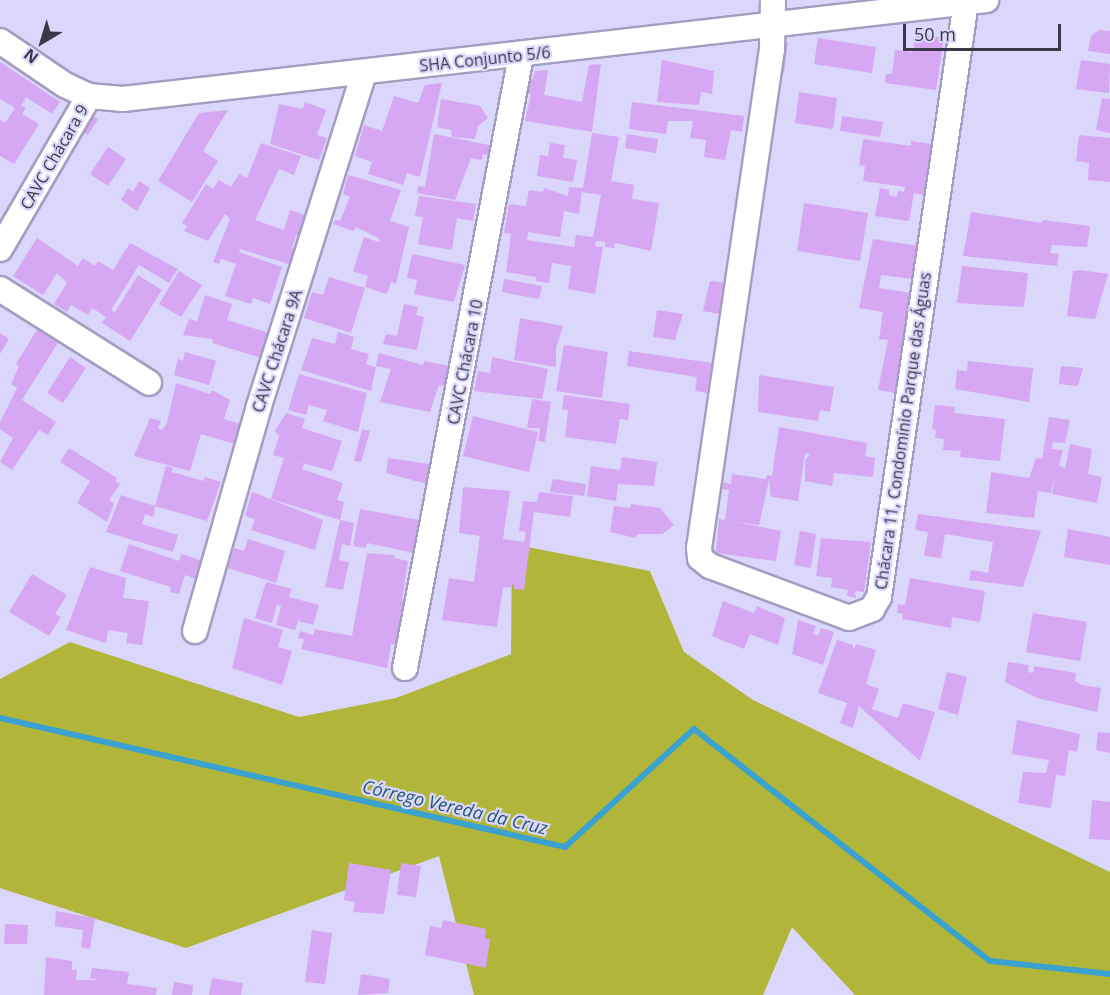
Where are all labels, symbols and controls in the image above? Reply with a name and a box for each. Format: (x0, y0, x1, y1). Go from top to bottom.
north arrow (12, 12, 72, 72)
scale bar (906, 12, 1064, 50)
text: 50 m (914, 22, 956, 46)
street label: SHA Conjunto 5/6 (419, 43, 551, 75)
text: N (19, 44, 43, 69)
street label: CAVC Chácara 9 (16, 101, 92, 213)
street label: Chácara 11, Condomínio Parque das Águas (871, 271, 935, 591)
street label: CAVC Chácara 9A (248, 287, 306, 415)
street label: CAVC Chácara 10 (443, 298, 487, 426)
water label: Córrego Vereda da Cruz (360, 775, 550, 839)

